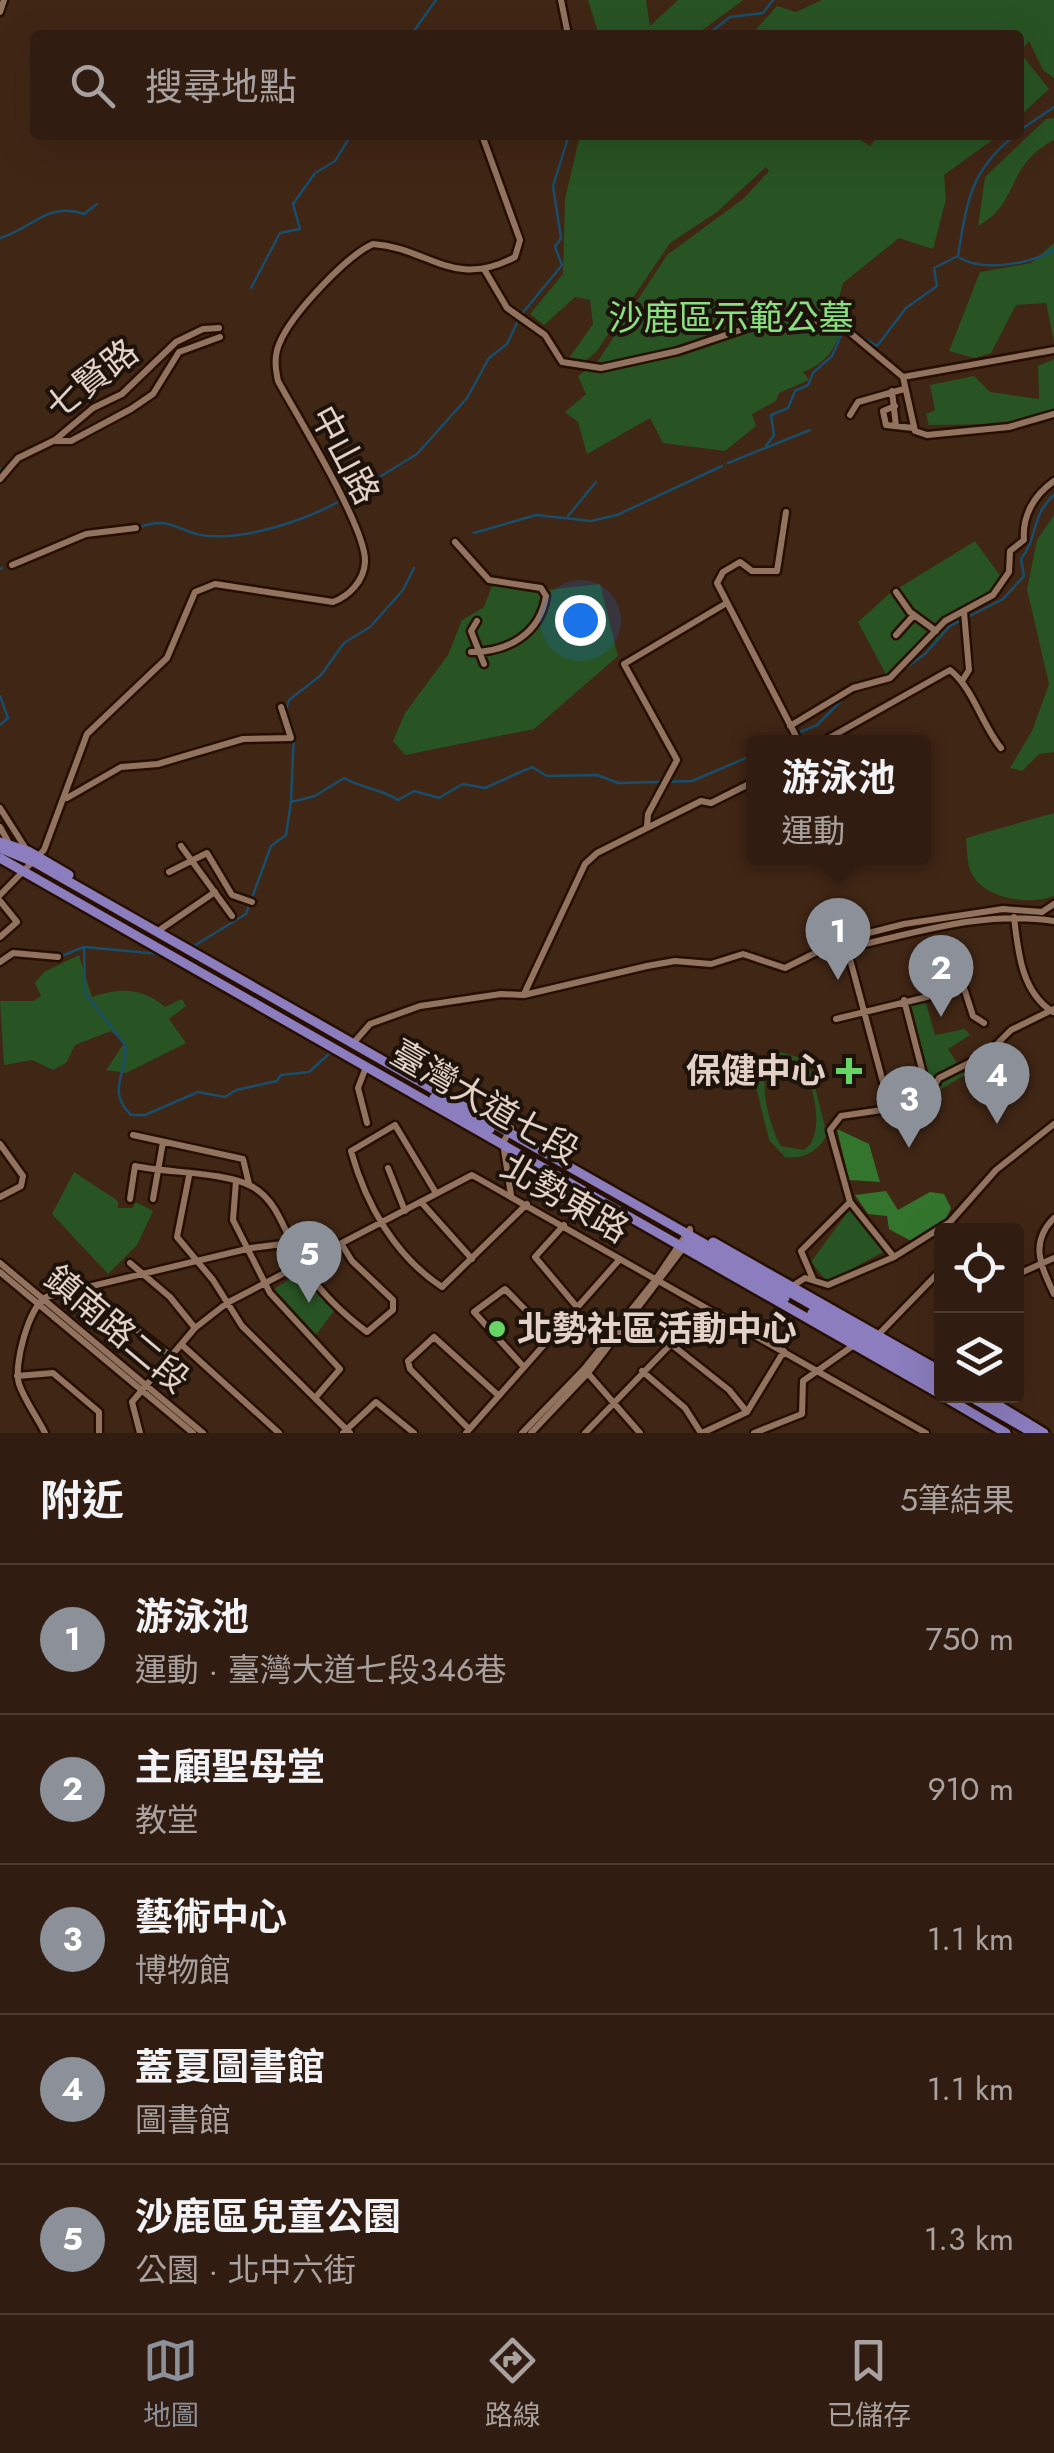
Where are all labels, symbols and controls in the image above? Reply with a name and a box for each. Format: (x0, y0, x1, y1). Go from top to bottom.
search box (30, 30, 1024, 140)
icon: search (65, 58, 120, 113)
text: 搜尋地點 (145, 59, 297, 114)
park label: 沙鹿區示範公墓 (608, 293, 854, 343)
street label: 七賢路 (35, 327, 149, 431)
street label: 中山路 (298, 397, 392, 513)
your location (555, 595, 606, 646)
popup (746, 735, 931, 865)
text: 游泳池 (781, 750, 896, 805)
text: 運動 (781, 808, 846, 854)
pin: 1 (806, 898, 870, 980)
pin: 2 (908, 934, 974, 1017)
street label: 臺灣大道七段 (382, 1028, 588, 1176)
pin: 4 (964, 1042, 1030, 1124)
place label: 保健中心 (686, 1046, 826, 1096)
marker: 保健中心 (836, 1058, 862, 1084)
pin: 3 (876, 1066, 942, 1148)
street label: 北勢東路 (492, 1141, 638, 1255)
pin: 5 (276, 1220, 342, 1303)
map controls (934, 1223, 1024, 1403)
button: locate (934, 1223, 1024, 1313)
street label: 鎮南路二段 (34, 1254, 200, 1404)
place label: 北勢社區活動中心 (517, 1304, 797, 1354)
button: layers (934, 1313, 1024, 1403)
marker: 北勢社區活動中心 (486, 1318, 508, 1340)
text: 附近 (40, 1470, 124, 1531)
text: 5筆結果 (900, 1477, 1014, 1523)
text: 游泳池 (135, 1589, 249, 1644)
text: 1 (64, 1616, 81, 1662)
text: 750 m (925, 1616, 1014, 1662)
text: 運動 · 臺灣大道七段346巷 (135, 1647, 506, 1693)
text: 主顧聖母堂 (135, 1739, 325, 1794)
text: 2 (62, 1766, 83, 1812)
text: 910 m (927, 1766, 1014, 1812)
text: 教堂 (135, 1797, 199, 1843)
text: 藝術中心 (135, 1889, 287, 1944)
text: 3 (63, 1916, 82, 1962)
text: 1.1 km (927, 1916, 1014, 1962)
text: 博物館 (135, 1947, 231, 1993)
text: 蓋夏圖書館 (135, 2039, 325, 2094)
text: 4 (61, 2066, 84, 2112)
text: 1.1 km (927, 2066, 1014, 2112)
text: 圖書館 (135, 2097, 231, 2143)
text: 沙鹿區兒童公園 (135, 2189, 401, 2244)
text: 5 (62, 2216, 83, 2262)
text: 1.3 km (924, 2216, 1014, 2262)
text: 公園 · 北中六街 (135, 2247, 356, 2293)
tab: 地圖 (143, 2333, 199, 2436)
tab: 路線 (485, 2333, 541, 2436)
tab: 已儲存 (827, 2333, 911, 2436)

